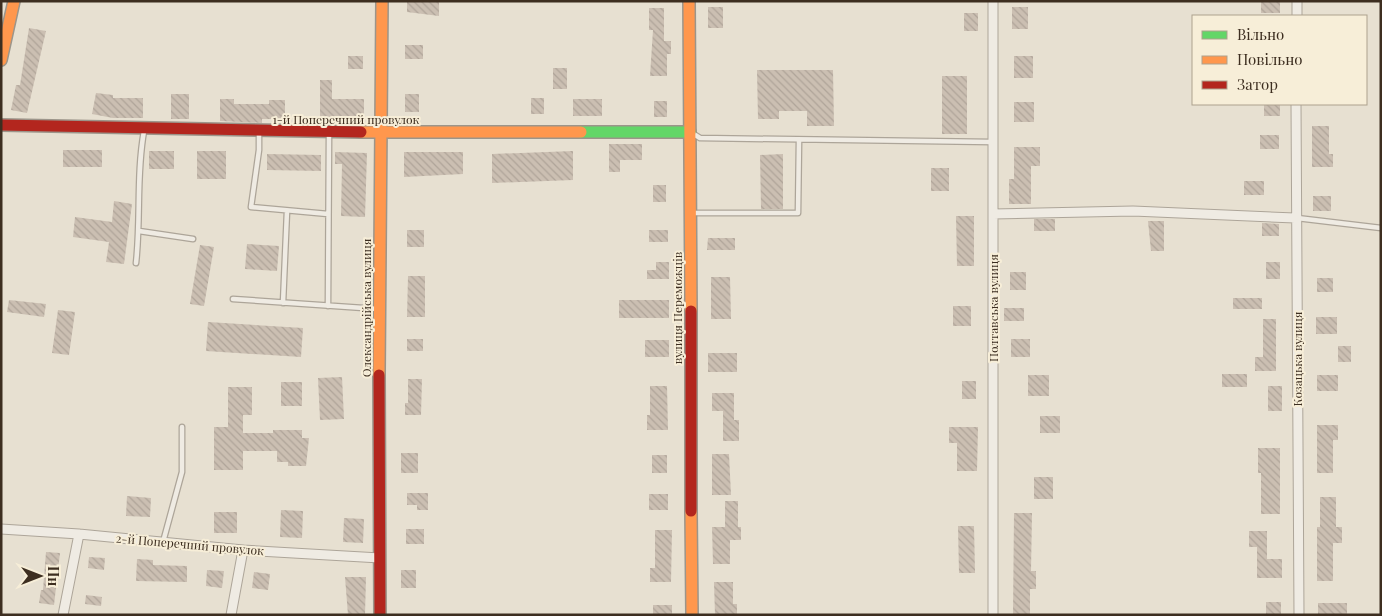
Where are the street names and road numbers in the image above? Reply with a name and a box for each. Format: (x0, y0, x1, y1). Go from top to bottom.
street label: 1-й Поперечний провулок (272, 111, 420, 127)
street label: Олександрійська вулиця (358, 238, 374, 377)
street label: вулиця Переможців (669, 251, 685, 364)
street label: Полтавська вулиця (985, 254, 1001, 362)
street label: Козацька вулиця (1289, 311, 1305, 406)
street label: 2-й Поперечний провулок (115, 530, 265, 558)

